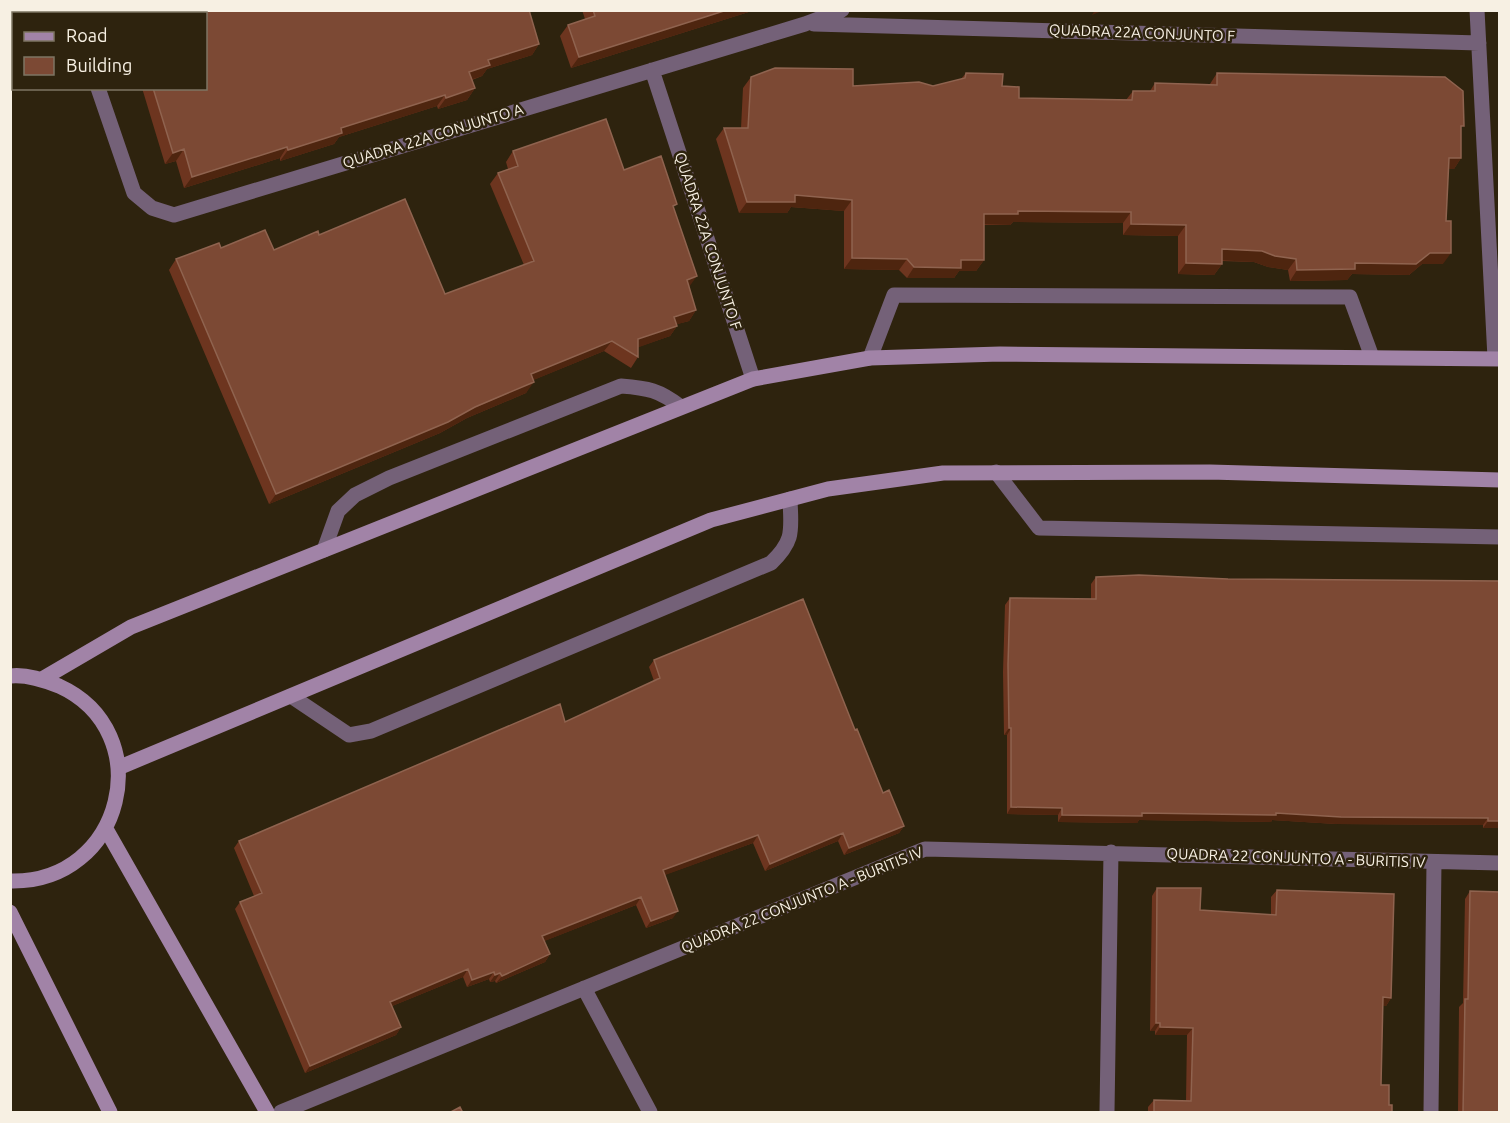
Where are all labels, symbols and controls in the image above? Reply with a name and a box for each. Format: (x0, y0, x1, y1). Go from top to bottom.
legend (12, 12, 207, 90)
street label: QUADRA 22A CONJUNTO F (1049, 21, 1235, 44)
text: Road (66, 25, 108, 45)
text: Building (66, 55, 132, 75)
street label: QUADRA 22A CONJUNTO A (341, 100, 525, 171)
street label: QUADRA 22A CONJUNTO F (672, 150, 745, 332)
street label: QUADRA 22 CONJUNTO A - BURITIS IV (678, 843, 926, 956)
street label: QUADRA 22 CONJUNTO A - BURITIS IV (1166, 844, 1426, 871)

